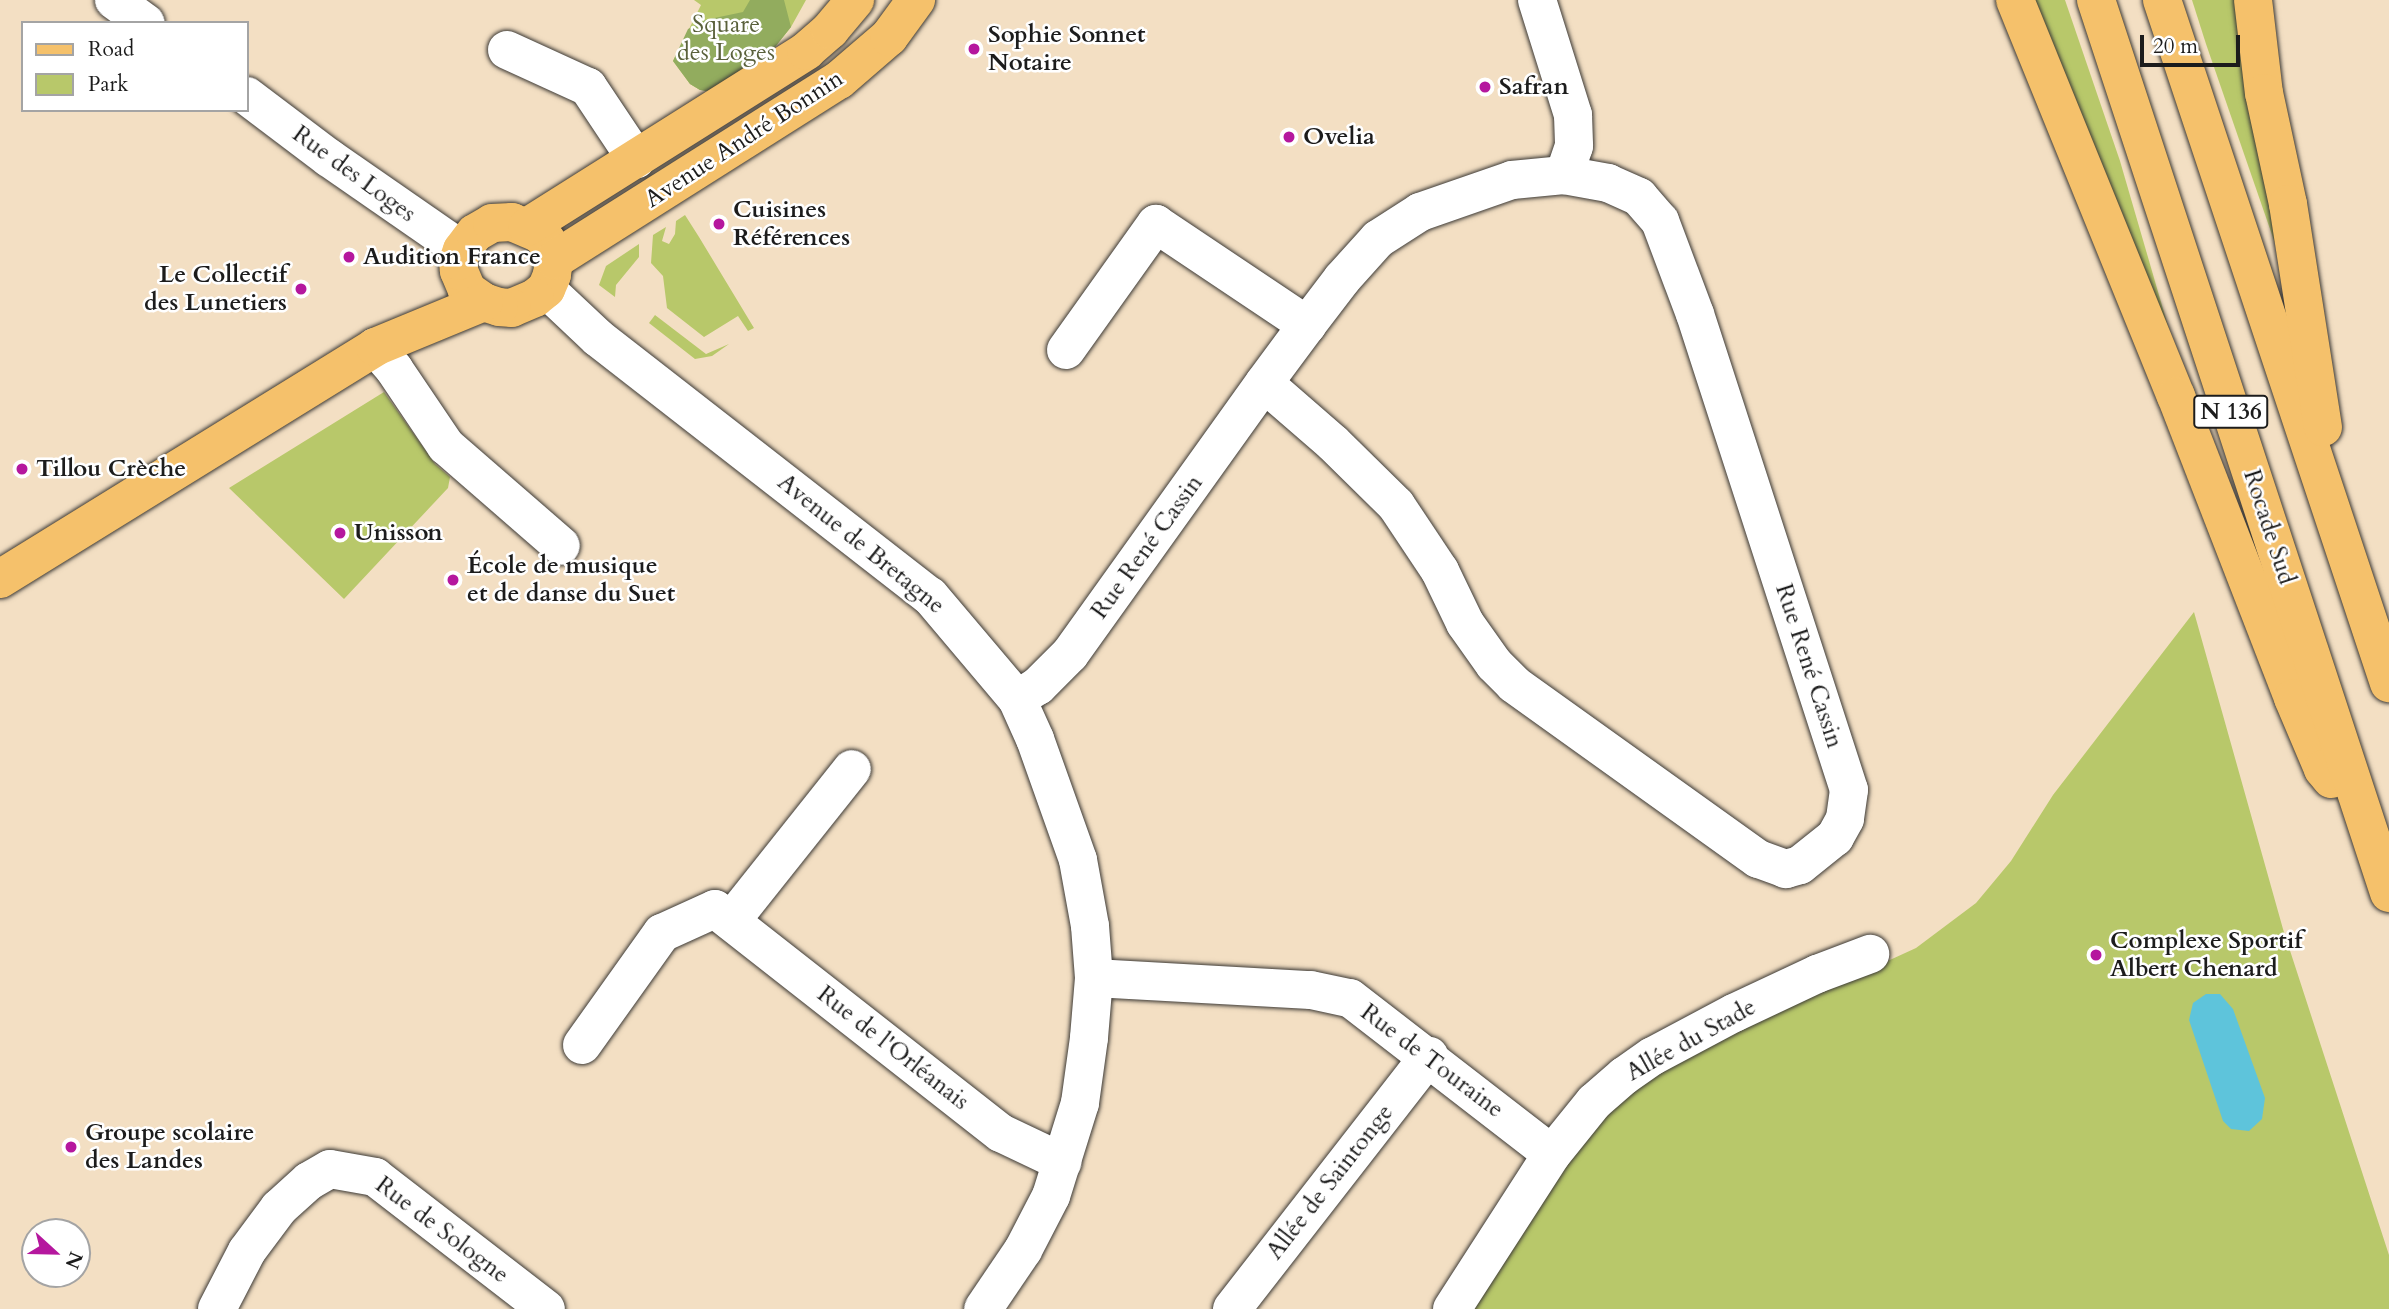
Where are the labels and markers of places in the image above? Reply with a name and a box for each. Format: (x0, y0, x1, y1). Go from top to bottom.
place label: Sophie Sonnet Notaire (988, 21, 1145, 77)
marker: Sophie Sonnet Notaire (966, 41, 982, 57)
place label: Safran (1499, 73, 1569, 101)
marker: Safran (1477, 79, 1493, 95)
place label: Ovelia (1303, 123, 1375, 151)
marker: Ovelia (1281, 129, 1297, 145)
place label: Cuisines Références (733, 196, 850, 252)
marker: Cuisines Références (711, 216, 727, 232)
place label: Audition France (363, 243, 541, 271)
marker: Audition France (341, 249, 357, 265)
place label: Le Collectif des Lunetiers (144, 261, 287, 317)
marker: Le Collectif des Lunetiers (293, 281, 309, 297)
place label: Tillou Crèche (36, 455, 186, 483)
marker: Tillou Crèche (14, 461, 30, 477)
place label: Unisson (354, 519, 443, 547)
marker: Unisson (332, 525, 348, 541)
place label: École de musique et de danse du Suet (467, 552, 675, 608)
marker: École de musique et de danse du Suet (445, 572, 461, 588)
place label: Complexe Sportif Albert Chenard (2110, 927, 2302, 983)
marker: Complexe Sportif Albert Chenard (2088, 947, 2104, 963)
place label: Groupe scolaire des Landes (85, 1119, 254, 1175)
marker: Groupe scolaire des Landes (63, 1139, 79, 1155)

